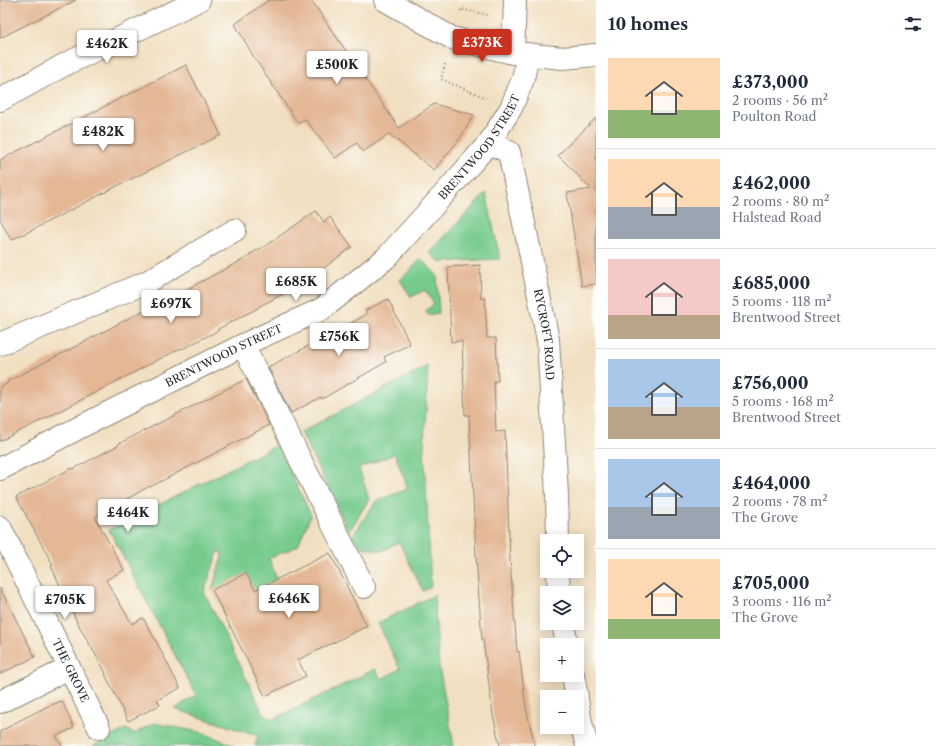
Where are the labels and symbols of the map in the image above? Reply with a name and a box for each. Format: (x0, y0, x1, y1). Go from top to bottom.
pin: £373K (454, 29, 510, 63)
pin: £462K (79, 30, 135, 64)
pin: £500K (309, 51, 365, 85)
street label: BRENTWOOD STREET (435, 92, 523, 203)
pin: £482K (75, 118, 131, 152)
pin: £685K (268, 268, 324, 302)
street label: RYCROFT ROAD (531, 288, 557, 381)
pin: £697K (143, 290, 199, 324)
street label: BRENTWOOD STREET (163, 321, 285, 390)
pin: £756K (311, 323, 367, 357)
pin: £464K (100, 499, 156, 533)
pin: £646K (261, 585, 317, 619)
pin: £705K (37, 586, 93, 620)
street label: THE GROVE (49, 636, 92, 705)

